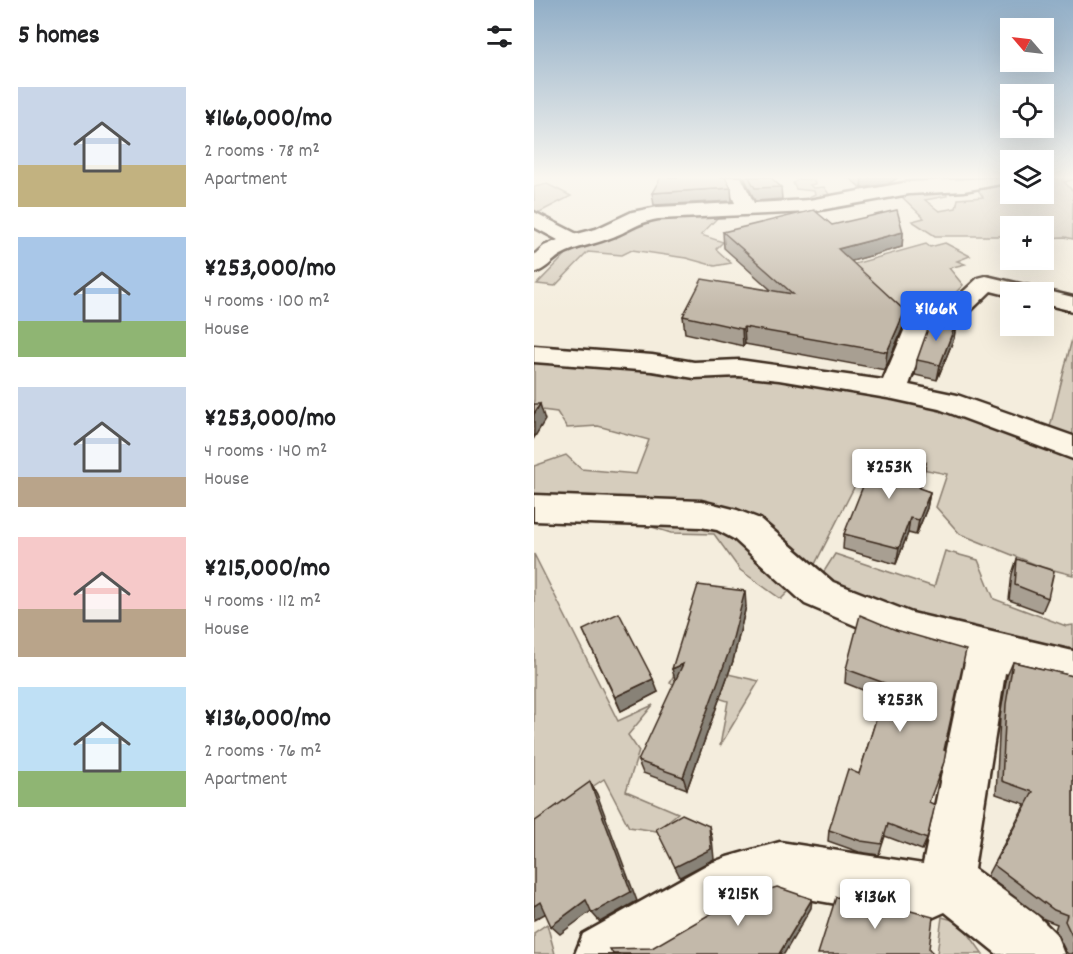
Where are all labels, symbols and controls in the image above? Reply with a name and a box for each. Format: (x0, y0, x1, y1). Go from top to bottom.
text: 5 homes (18, 18, 100, 55)
north arrow (1000, 18, 1054, 72)
map controls (1000, 18, 1054, 336)
icon: filters (483, 20, 516, 53)
button: locate (1000, 84, 1054, 138)
text: ¥166,000/mo (204, 101, 332, 138)
icon: home (66, 111, 138, 183)
text: 2 rooms · 78 m² (204, 138, 320, 166)
button: layers (1000, 150, 1054, 204)
text: Apartment (204, 166, 287, 194)
button: + (1000, 216, 1054, 270)
text: ¥253,000/mo (204, 251, 336, 288)
icon: home (66, 261, 138, 333)
button: − (1000, 282, 1054, 336)
text: 4 rooms · 100 m² (204, 288, 330, 316)
pin: ¥166K (894, 291, 978, 342)
text: ¥166K (915, 296, 957, 324)
text: House (204, 316, 249, 344)
text: ¥253,000/mo (204, 401, 336, 438)
icon: home (66, 411, 138, 483)
text: 4 rooms · 140 m² (204, 438, 327, 466)
pin: ¥253K (847, 449, 931, 500)
text: ¥253K (866, 454, 912, 482)
text: House (204, 466, 249, 494)
text: ¥215,000/mo (204, 551, 330, 588)
icon: home (66, 561, 138, 633)
text: 4 rooms · 112 m² (204, 588, 321, 616)
text: House (204, 616, 249, 644)
pin: ¥253K (858, 682, 942, 733)
text: ¥253K (877, 687, 923, 715)
text: ¥136,000/mo (204, 701, 331, 738)
icon: home (66, 711, 138, 783)
text: 2 rooms · 76 m² (204, 738, 322, 766)
text: Apartment (204, 766, 287, 794)
pin: ¥215K (696, 876, 780, 927)
pin: ¥136K (833, 879, 917, 930)
text: ¥215K (717, 881, 759, 909)
text: ¥136K (854, 884, 896, 912)

